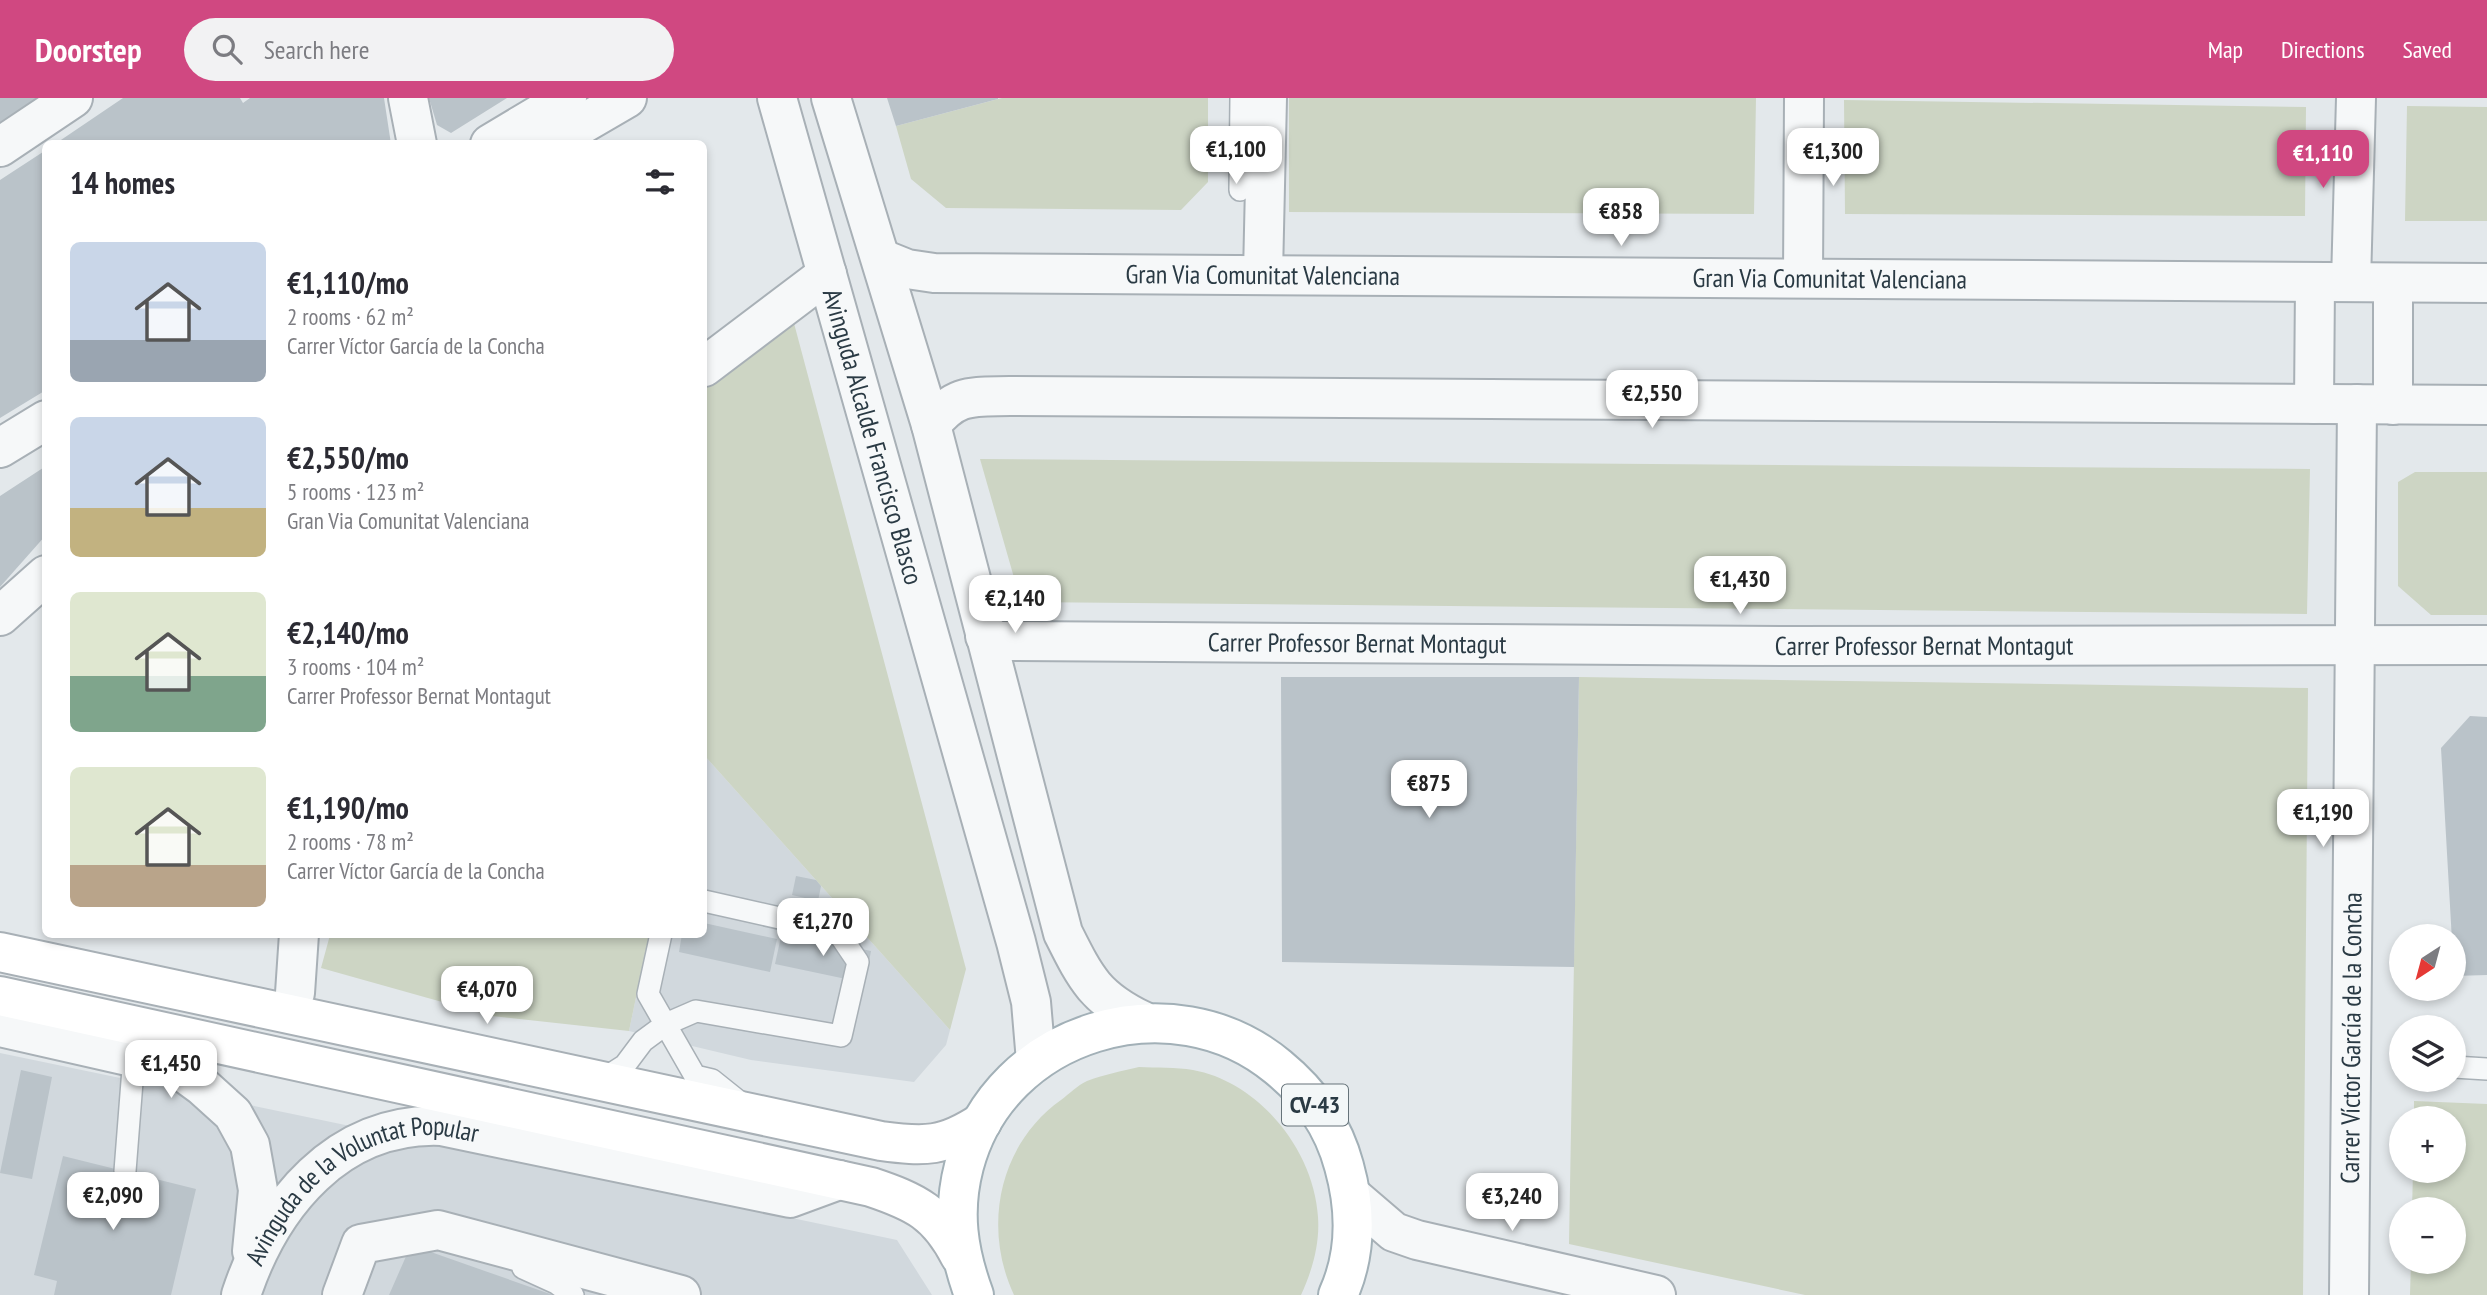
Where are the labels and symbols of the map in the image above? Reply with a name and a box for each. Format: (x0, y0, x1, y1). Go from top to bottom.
pin: €1,100 (1179, 126, 1293, 186)
pin: €1,300 (1776, 129, 1890, 188)
pin: €1,110 (2266, 130, 2380, 190)
pin: €858 (1580, 188, 1662, 248)
street label: Gran Via Comunitat Valenciana (1125, 257, 1400, 292)
street label: Gran Via Comunitat Valenciana (1692, 261, 1967, 296)
street label: Avinguda Alcalde Francisco Blasco (816, 285, 931, 588)
pin: €2,550 (1595, 370, 1709, 430)
pin: €1,430 (1683, 556, 1797, 616)
pin: €2,140 (958, 575, 1072, 635)
street label: Carrer Professor Bernat Montagut (1208, 625, 1507, 660)
street label: Carrer Professor Bernat Montagut (1775, 629, 2073, 662)
pin: €875 (1388, 760, 1470, 820)
pin: €1,190 (2266, 790, 2380, 849)
street label: Carrer Víctor García de la Concha (2333, 892, 2369, 1184)
pin: €1,270 (766, 898, 880, 958)
north arrow (2389, 924, 2466, 1001)
pin: €4,070 (430, 967, 544, 1026)
pin: €1,450 (114, 1040, 228, 1100)
road number: CV-43 (1282, 1085, 1348, 1126)
street label: Avinguda de la Voluntat Popular (238, 1109, 482, 1270)
pin: €2,090 (56, 1172, 170, 1232)
pin: €3,240 (1455, 1174, 1569, 1233)

